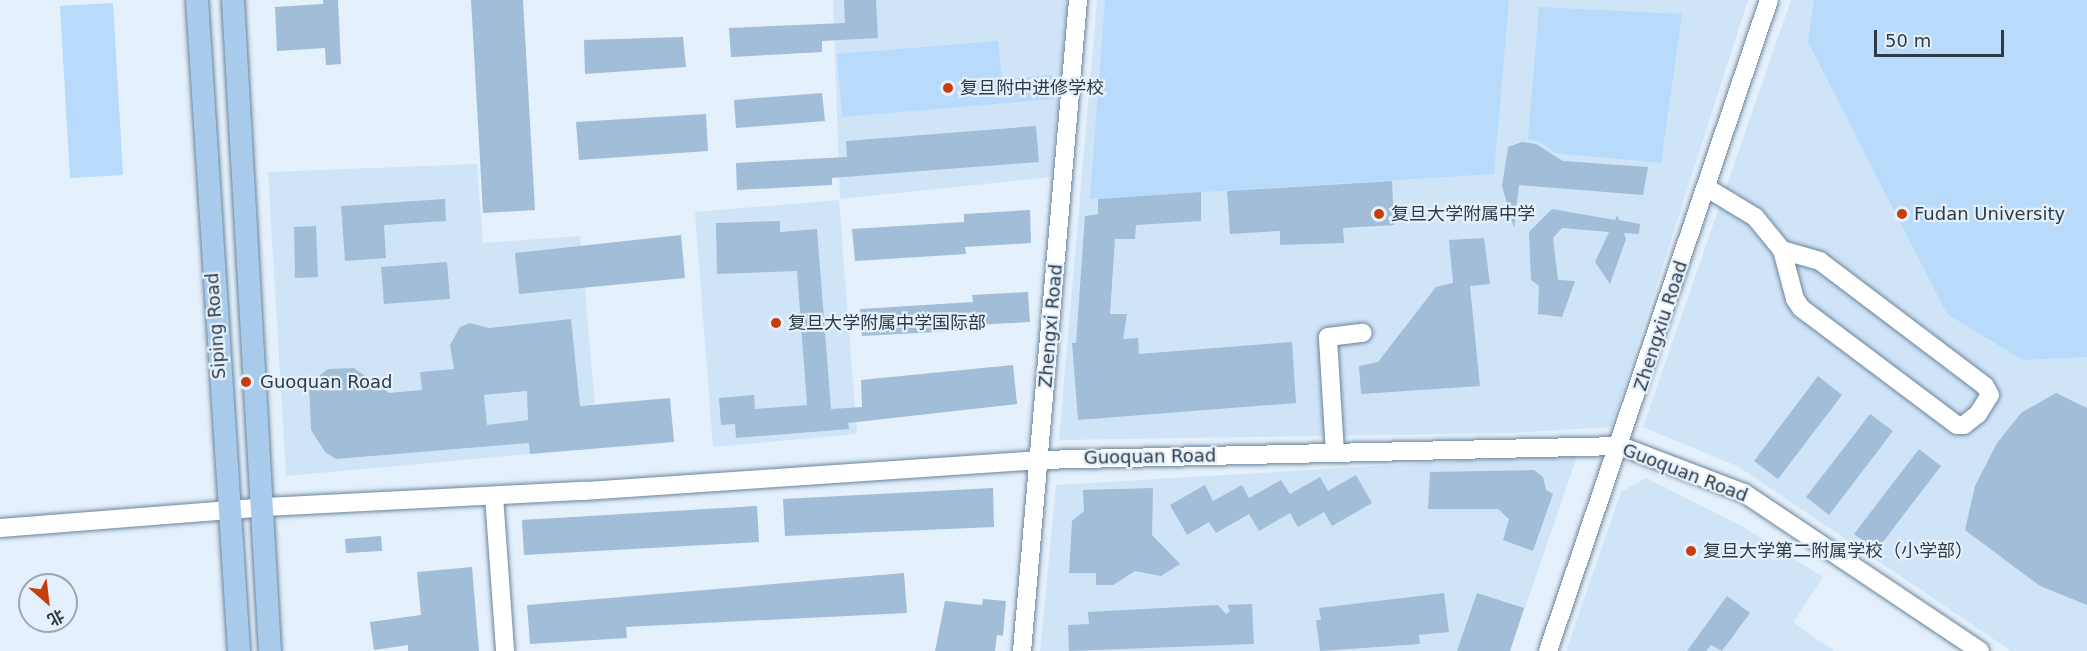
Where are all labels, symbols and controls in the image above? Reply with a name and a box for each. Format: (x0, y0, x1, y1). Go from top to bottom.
scale bar (1877, 18, 2008, 56)
text: 50 m (1885, 30, 1931, 51)
place label: 复旦附中进修学校 (960, 77, 1104, 99)
marker: 复旦附中进修学校 (941, 81, 955, 95)
place label: 复旦大学附属中学 (1391, 203, 1535, 225)
place label: Fudan University (1914, 203, 2065, 225)
marker: 复旦大学附属中学 (1372, 207, 1386, 221)
marker: Fudan University (1895, 207, 1909, 221)
street label: Zhengxiu Road (1630, 258, 1692, 394)
street label: Zhengxi Road (1035, 263, 1067, 389)
street label: Siping Road (202, 272, 230, 380)
place label: 复旦大学附属中学国际部 (788, 312, 986, 334)
marker: 复旦大学附属中学国际部 (769, 316, 783, 330)
place label: Guoquan Road (260, 371, 393, 393)
marker: Guoquan Road (237, 373, 255, 391)
street label: Guoquan Road (1619, 439, 1751, 507)
street label: Guoquan Road (1084, 445, 1216, 469)
place label: 复旦大学第二附属学校（小学部） (1703, 540, 1973, 562)
marker: 复旦大学第二附属学校（小学部） (1684, 544, 1698, 558)
north arrow (18, 573, 78, 633)
text: 北 (44, 605, 67, 630)

